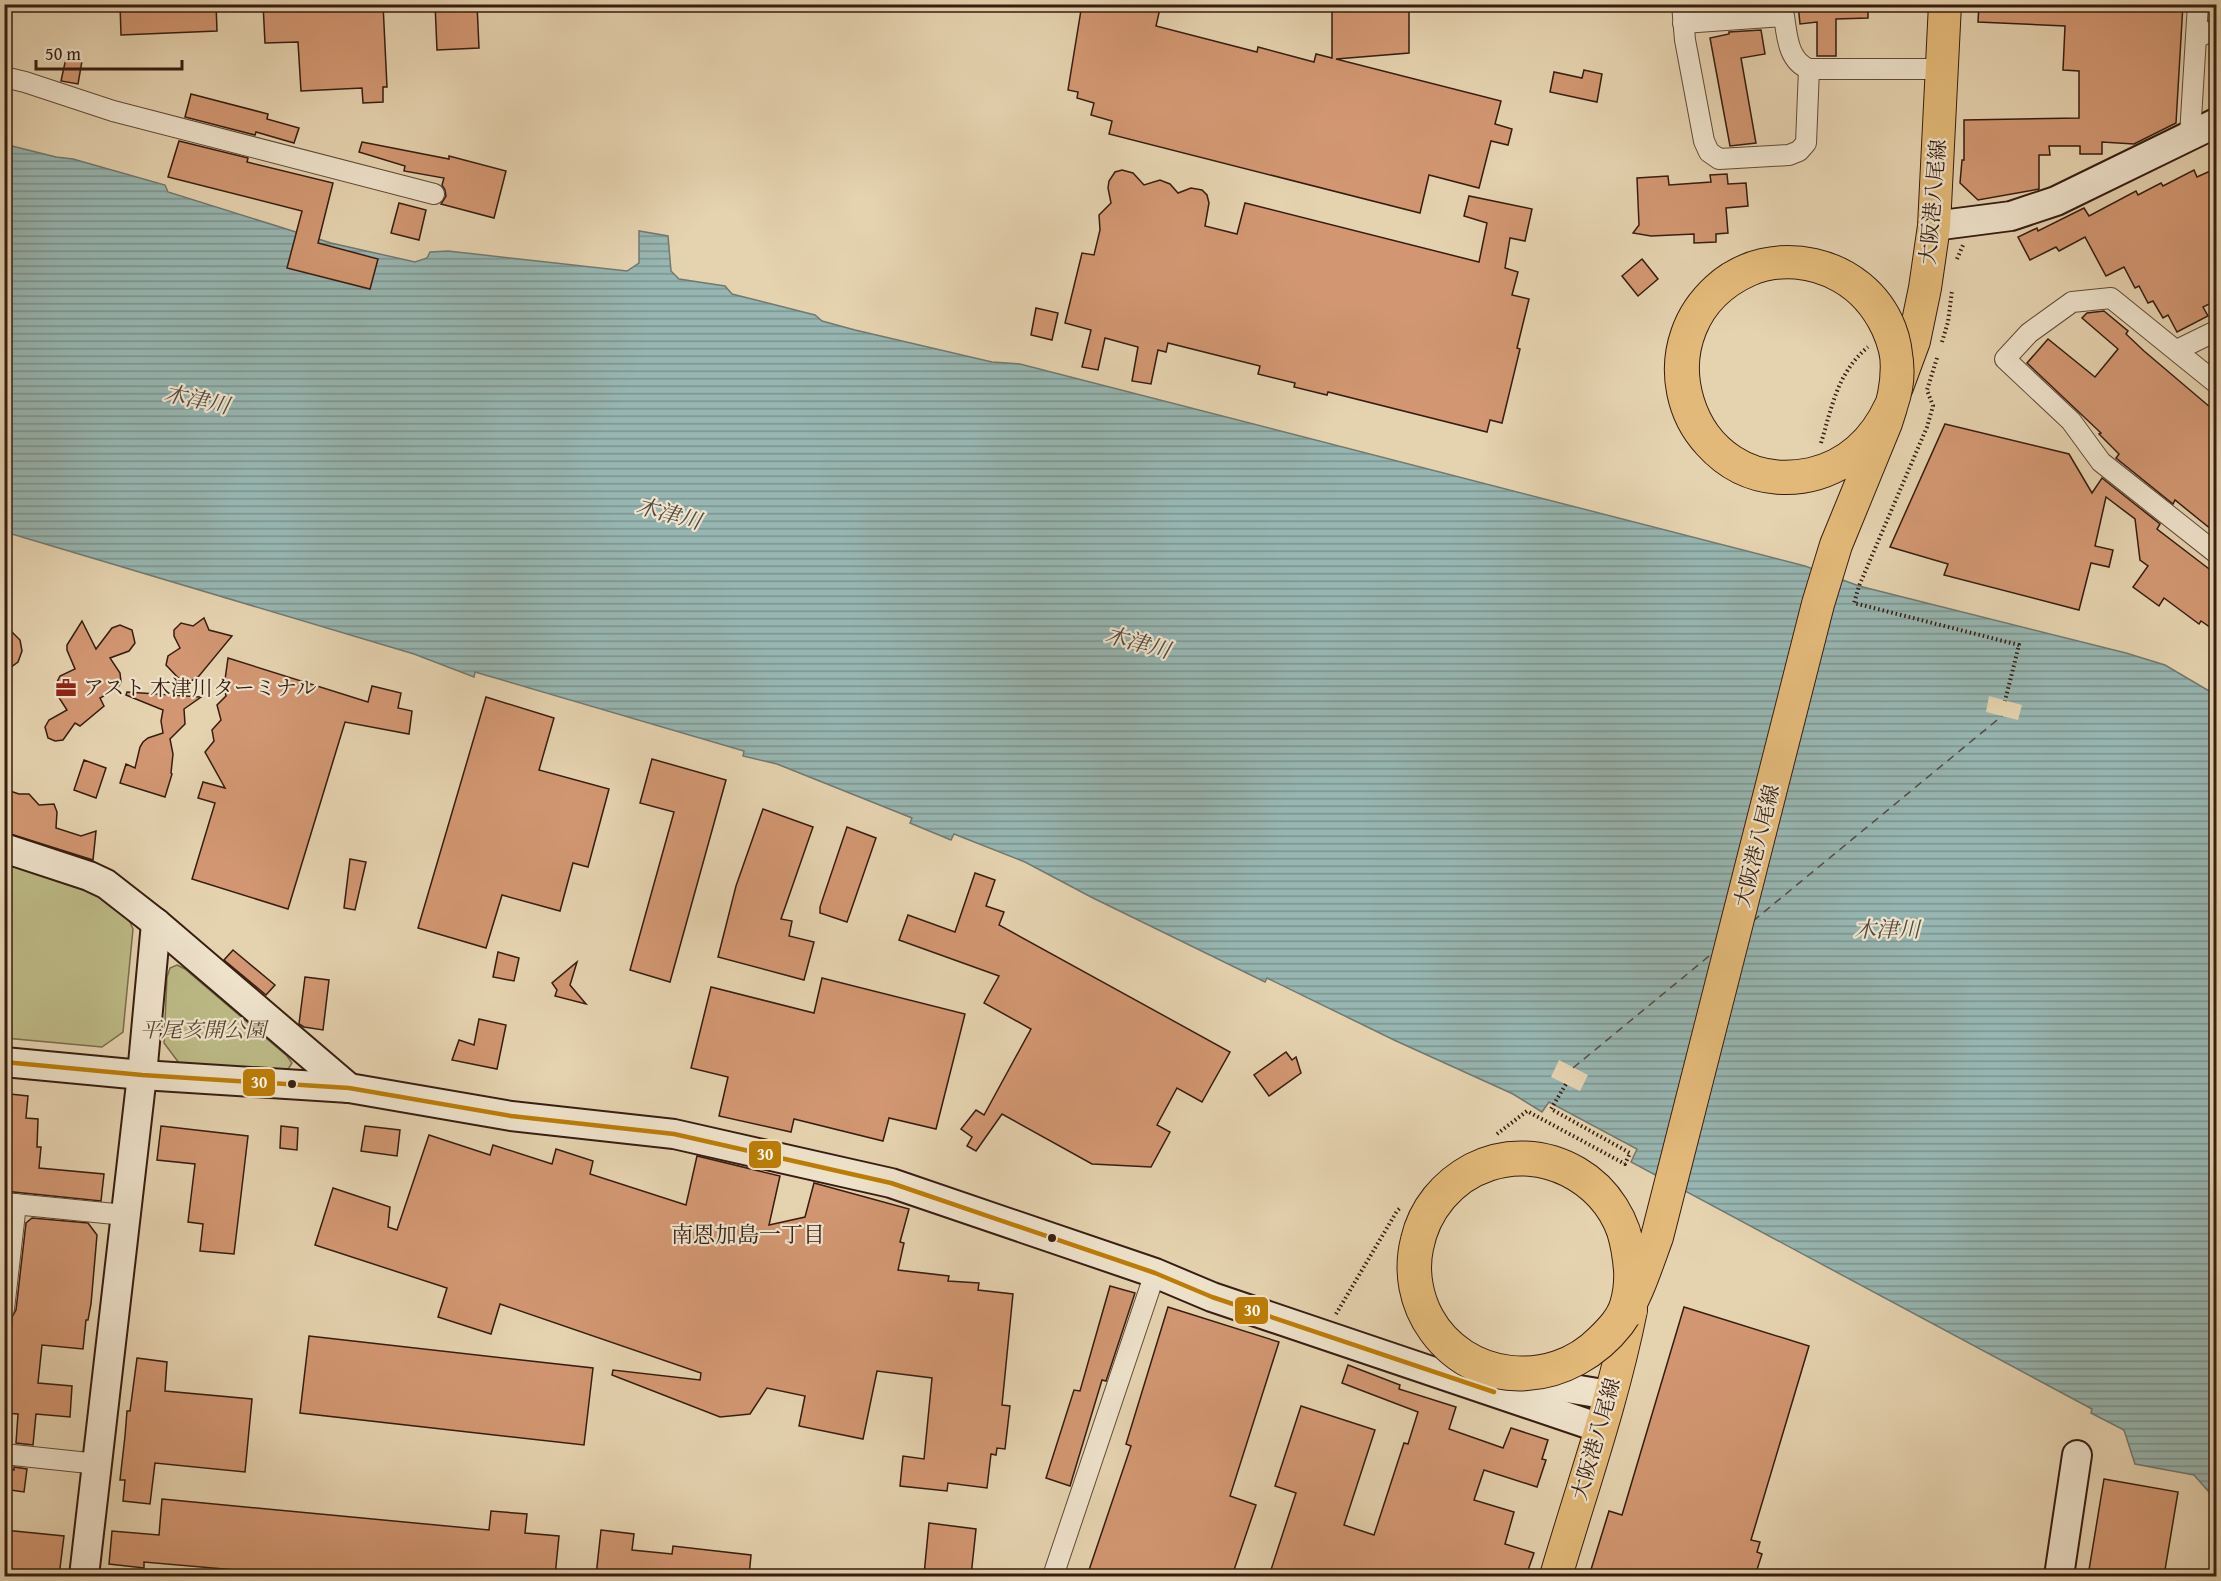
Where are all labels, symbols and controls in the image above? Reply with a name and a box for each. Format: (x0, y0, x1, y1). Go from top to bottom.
scale bar (36, 33, 182, 71)
text: 50 m (45, 40, 81, 67)
street label: 大阪港八尾線 (1912, 138, 1953, 266)
water label: 木津川 (161, 376, 235, 422)
water label: 木津川 (633, 489, 707, 538)
water label: 木津川 (1102, 618, 1176, 667)
place label: アスト 木津川ターミナル (83, 672, 317, 703)
office icon: アスト 木津川ターミナル (54, 676, 78, 700)
street label: 大阪港八尾線 (1726, 781, 1787, 911)
water label: 木津川 (1854, 913, 1922, 945)
park label: 平尾亥開公園 (140, 1014, 269, 1045)
line badge: 30 (242, 1068, 276, 1097)
text: 30 (251, 1070, 267, 1094)
unlabelled marker (286, 1078, 298, 1090)
line badge: 30 (748, 1140, 782, 1169)
text: 30 (757, 1142, 773, 1166)
district label: 南恩加島一丁目 (671, 1218, 825, 1250)
unlabelled marker (1046, 1232, 1058, 1244)
line badge: 30 (1234, 1296, 1269, 1325)
text: 30 (1244, 1298, 1260, 1322)
street label: 大阪港八尾線 (1563, 1374, 1628, 1504)

